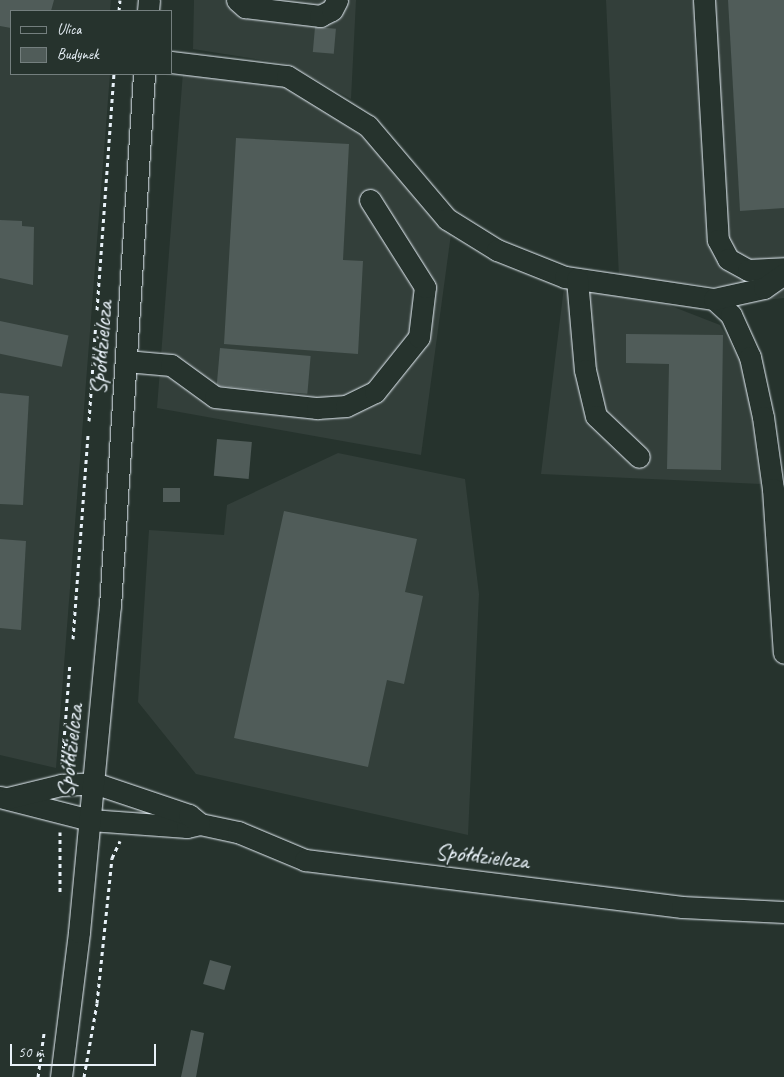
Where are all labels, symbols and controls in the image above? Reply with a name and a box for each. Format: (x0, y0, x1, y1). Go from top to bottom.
legend (10, 10, 172, 75)
text: Ulica (57, 20, 81, 39)
text: Budynek (57, 45, 98, 64)
street label: Spółdzielcza (83, 300, 119, 396)
street label: Spółdzielcza (51, 703, 89, 799)
street label: Spółdzielcza (434, 837, 530, 875)
scale bar (12, 1034, 159, 1066)
text: 50 m (18, 1043, 44, 1062)

